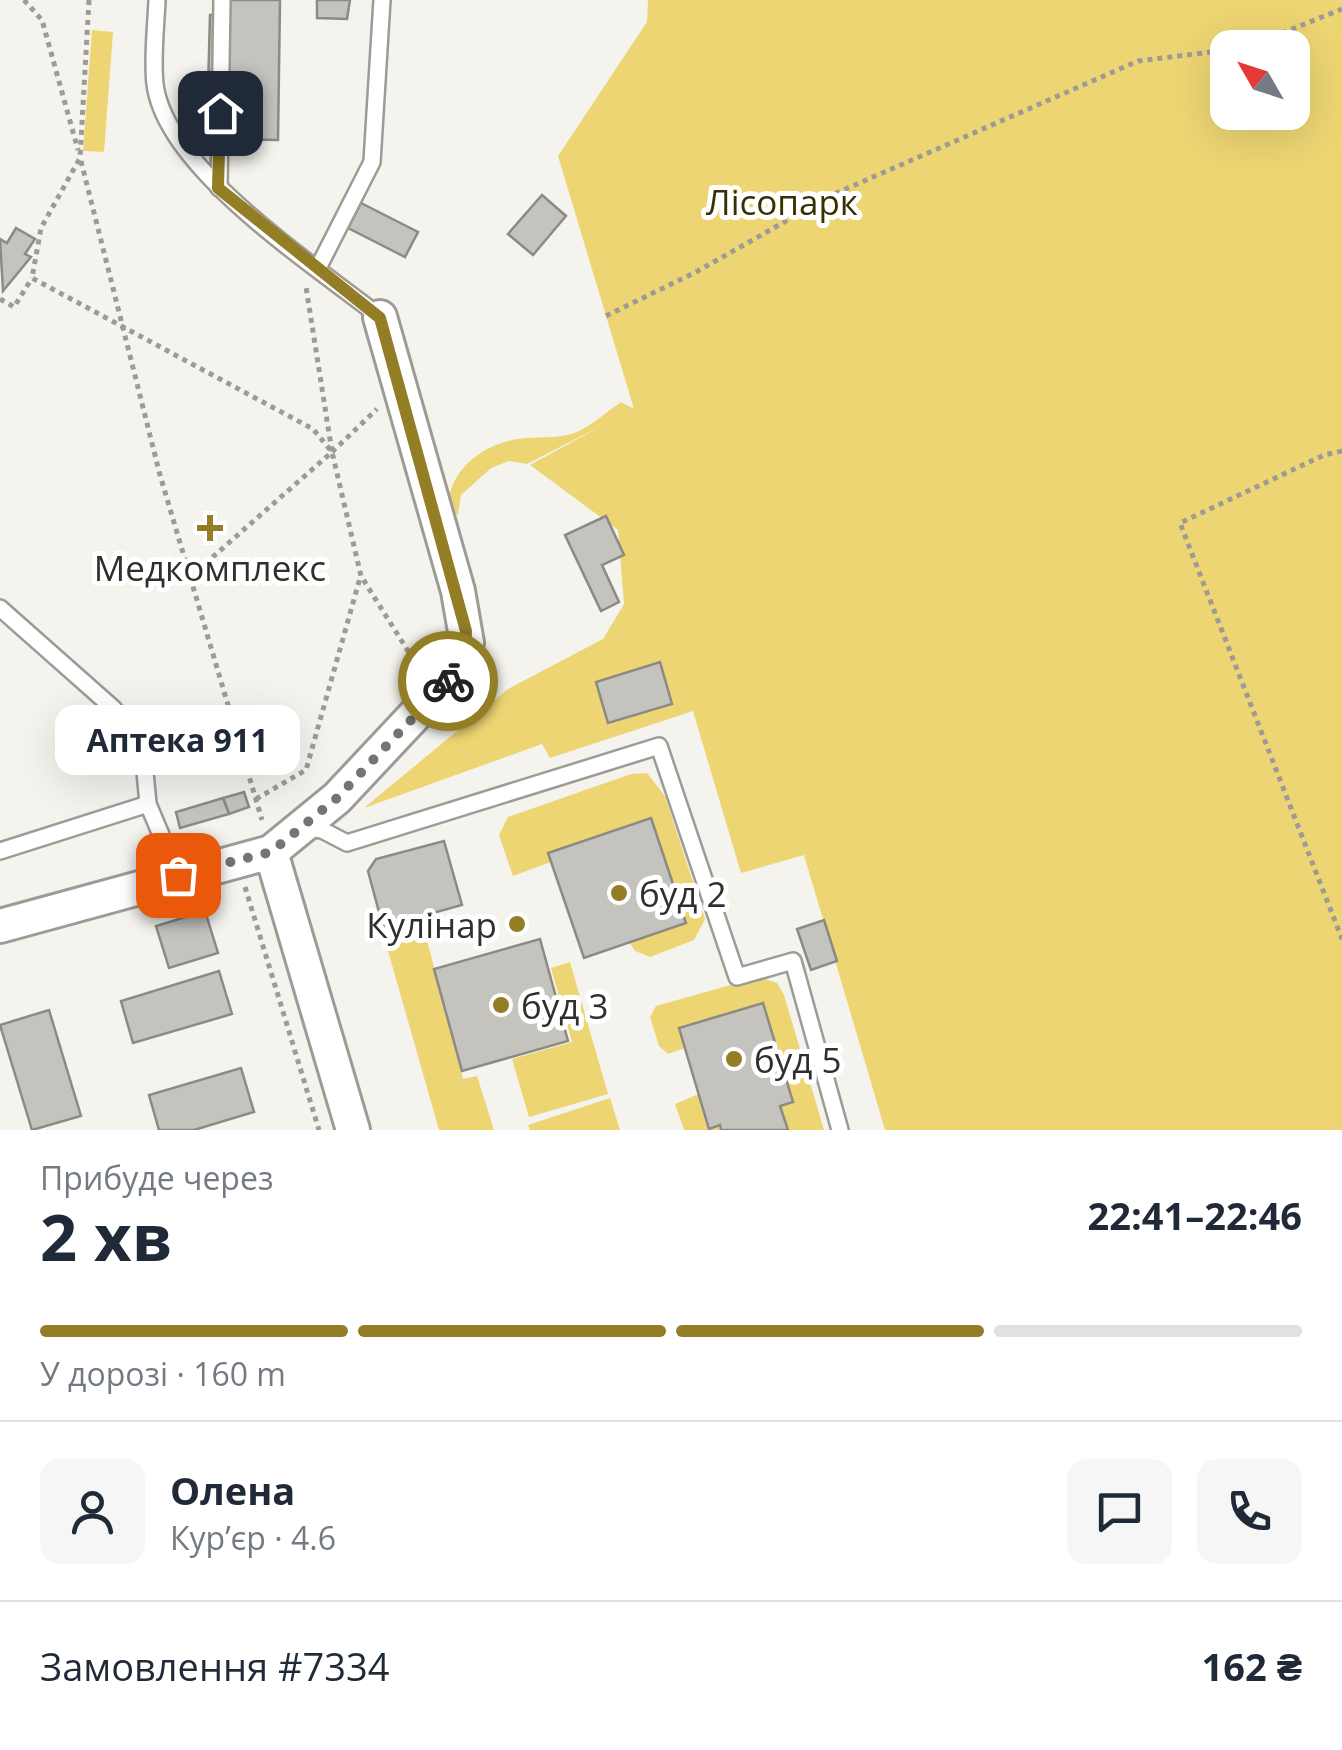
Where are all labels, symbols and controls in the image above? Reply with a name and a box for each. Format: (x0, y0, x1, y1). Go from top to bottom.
north arrow (1210, 30, 1310, 130)
map controls (1210, 30, 1310, 130)
pin (178, 71, 263, 156)
icon: home (193, 86, 248, 141)
park label: Лісопарк (706, 178, 858, 225)
marker: Медкомплекс (197, 515, 223, 541)
place label: Медкомплекс (94, 544, 326, 591)
courier (398, 631, 498, 731)
icon: bike (421, 654, 476, 709)
callout: Аптека 911 (56, 705, 300, 775)
text: Аптека 911 (87, 718, 268, 761)
pin (136, 833, 221, 918)
icon: bag (151, 848, 206, 903)
place label: буд 2 (639, 870, 727, 917)
marker: буд 2 (608, 882, 630, 904)
place label: Кулінар (366, 901, 497, 948)
marker: Кулінар (506, 913, 528, 935)
place label: буд 3 (521, 982, 609, 1029)
marker: буд 3 (490, 994, 512, 1016)
place label: буд 5 (754, 1036, 842, 1083)
marker: буд 5 (723, 1048, 745, 1070)
text: Прибуде через (40, 1156, 273, 1199)
text: 22:41–22:46 (1088, 1189, 1302, 1241)
text: 2 хв (40, 1192, 173, 1280)
text: У дорозі · 160 m (40, 1352, 286, 1395)
button: person (40, 1459, 145, 1564)
button: chat (1067, 1459, 1172, 1564)
button: phone (1197, 1459, 1302, 1564)
text: Олена (170, 1464, 295, 1516)
text: Кур’єр · 4.6 (170, 1516, 336, 1559)
text: Замовлення #7334 (40, 1640, 389, 1692)
text: 162 ₴ (1202, 1640, 1302, 1692)

